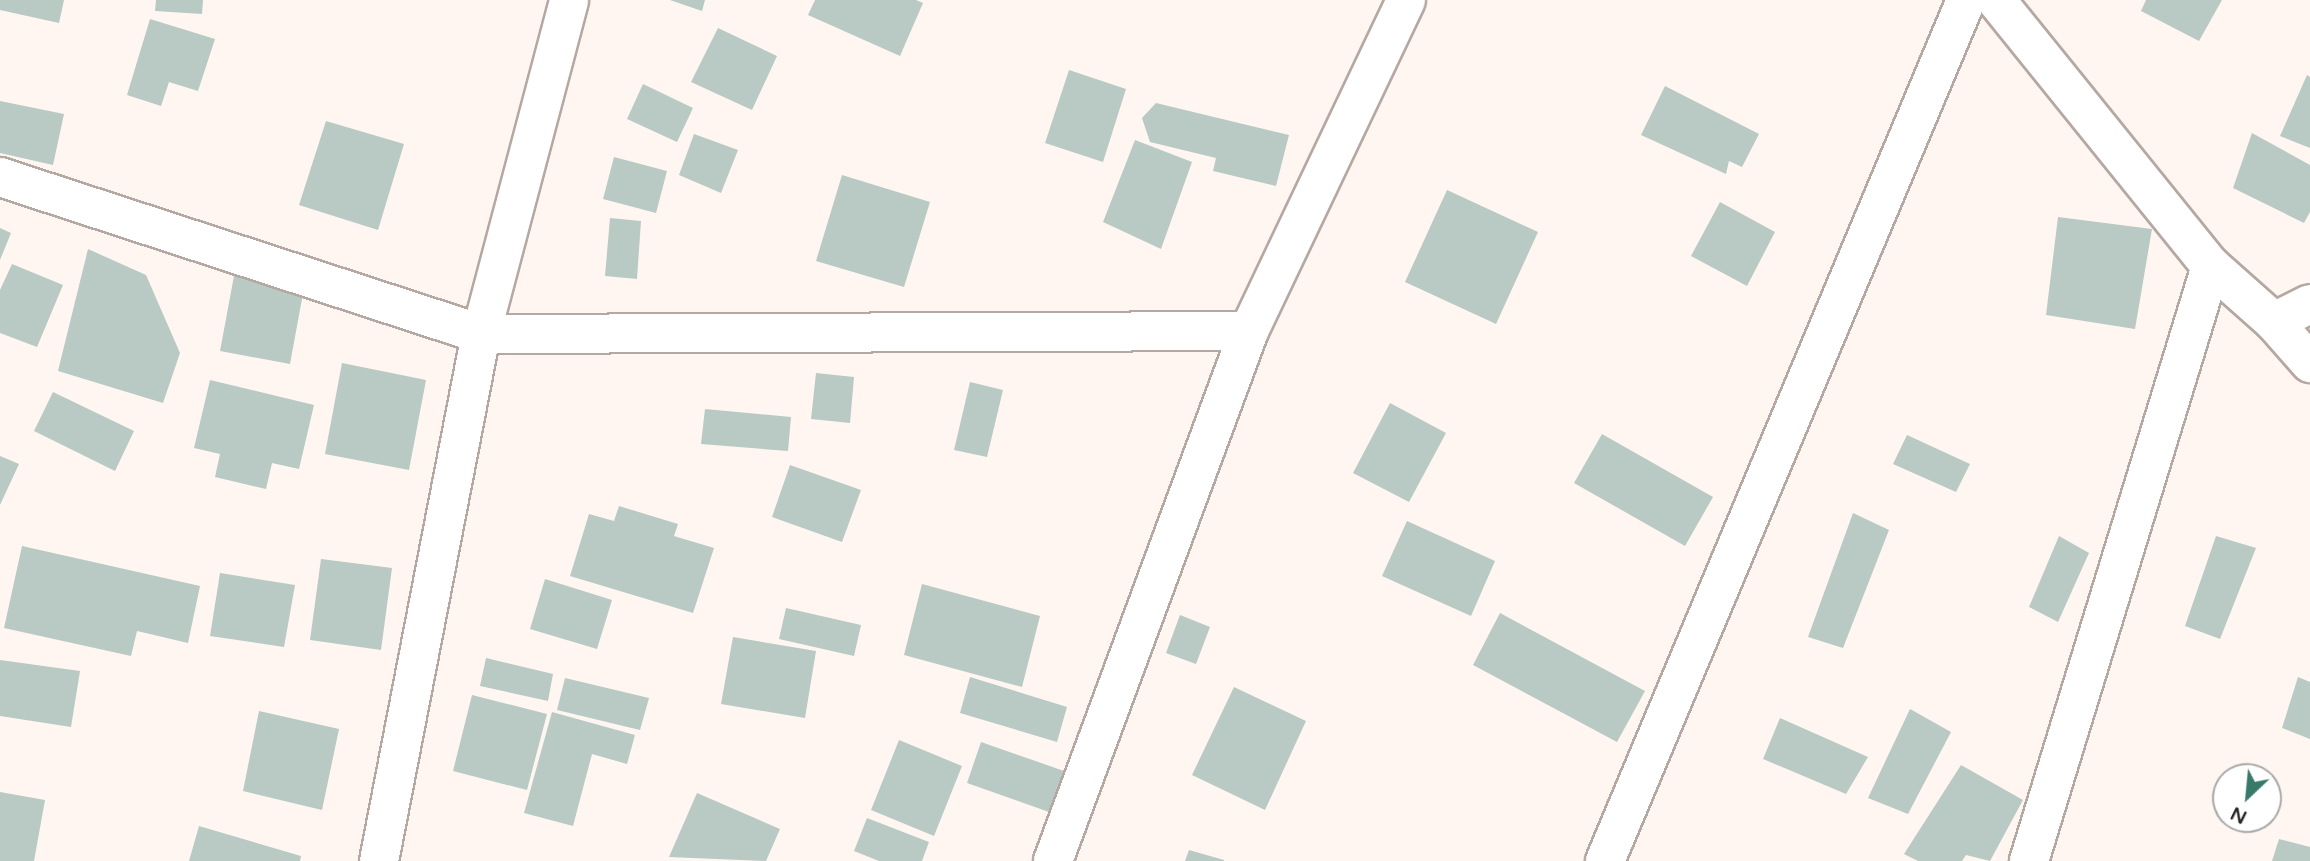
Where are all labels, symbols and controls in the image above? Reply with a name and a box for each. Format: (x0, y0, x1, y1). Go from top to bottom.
north arrow (2212, 763, 2282, 833)
text: N (2227, 802, 2250, 828)

